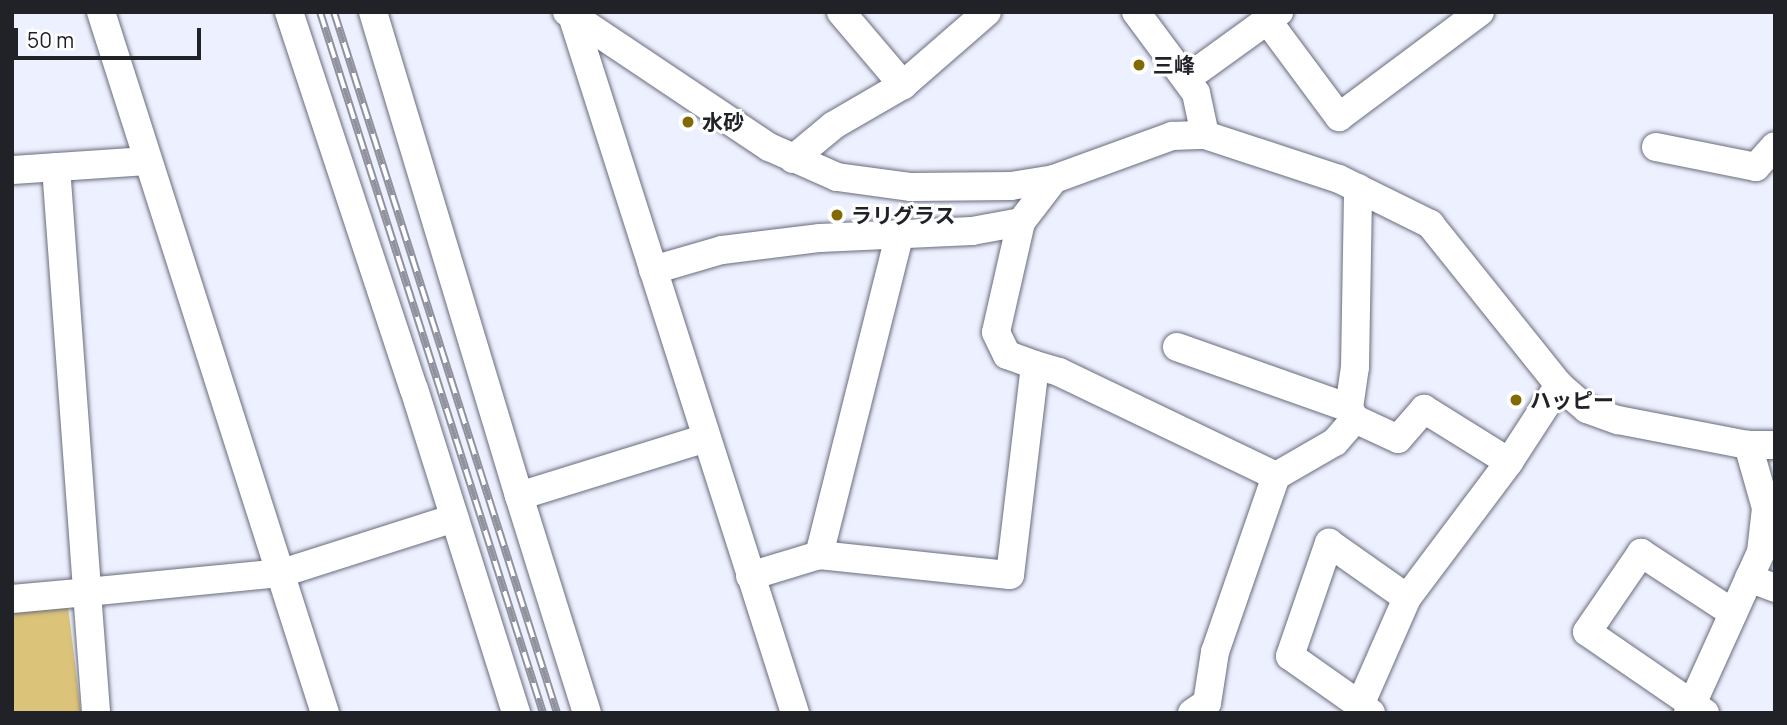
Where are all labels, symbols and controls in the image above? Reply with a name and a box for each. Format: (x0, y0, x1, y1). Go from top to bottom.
scale bar (18, 14, 205, 58)
text: 50 m (27, 26, 74, 54)
place label: 三峰 (1153, 52, 1195, 78)
marker: 三峰 (1131, 57, 1147, 73)
place label: 水砂 (702, 109, 744, 135)
marker: 水砂 (680, 114, 696, 130)
place label: ラリグラス (851, 202, 956, 228)
marker: ラリグラス (829, 207, 845, 223)
place label: ハッピー (1530, 387, 1614, 413)
marker: ハッピー (1508, 392, 1524, 408)

